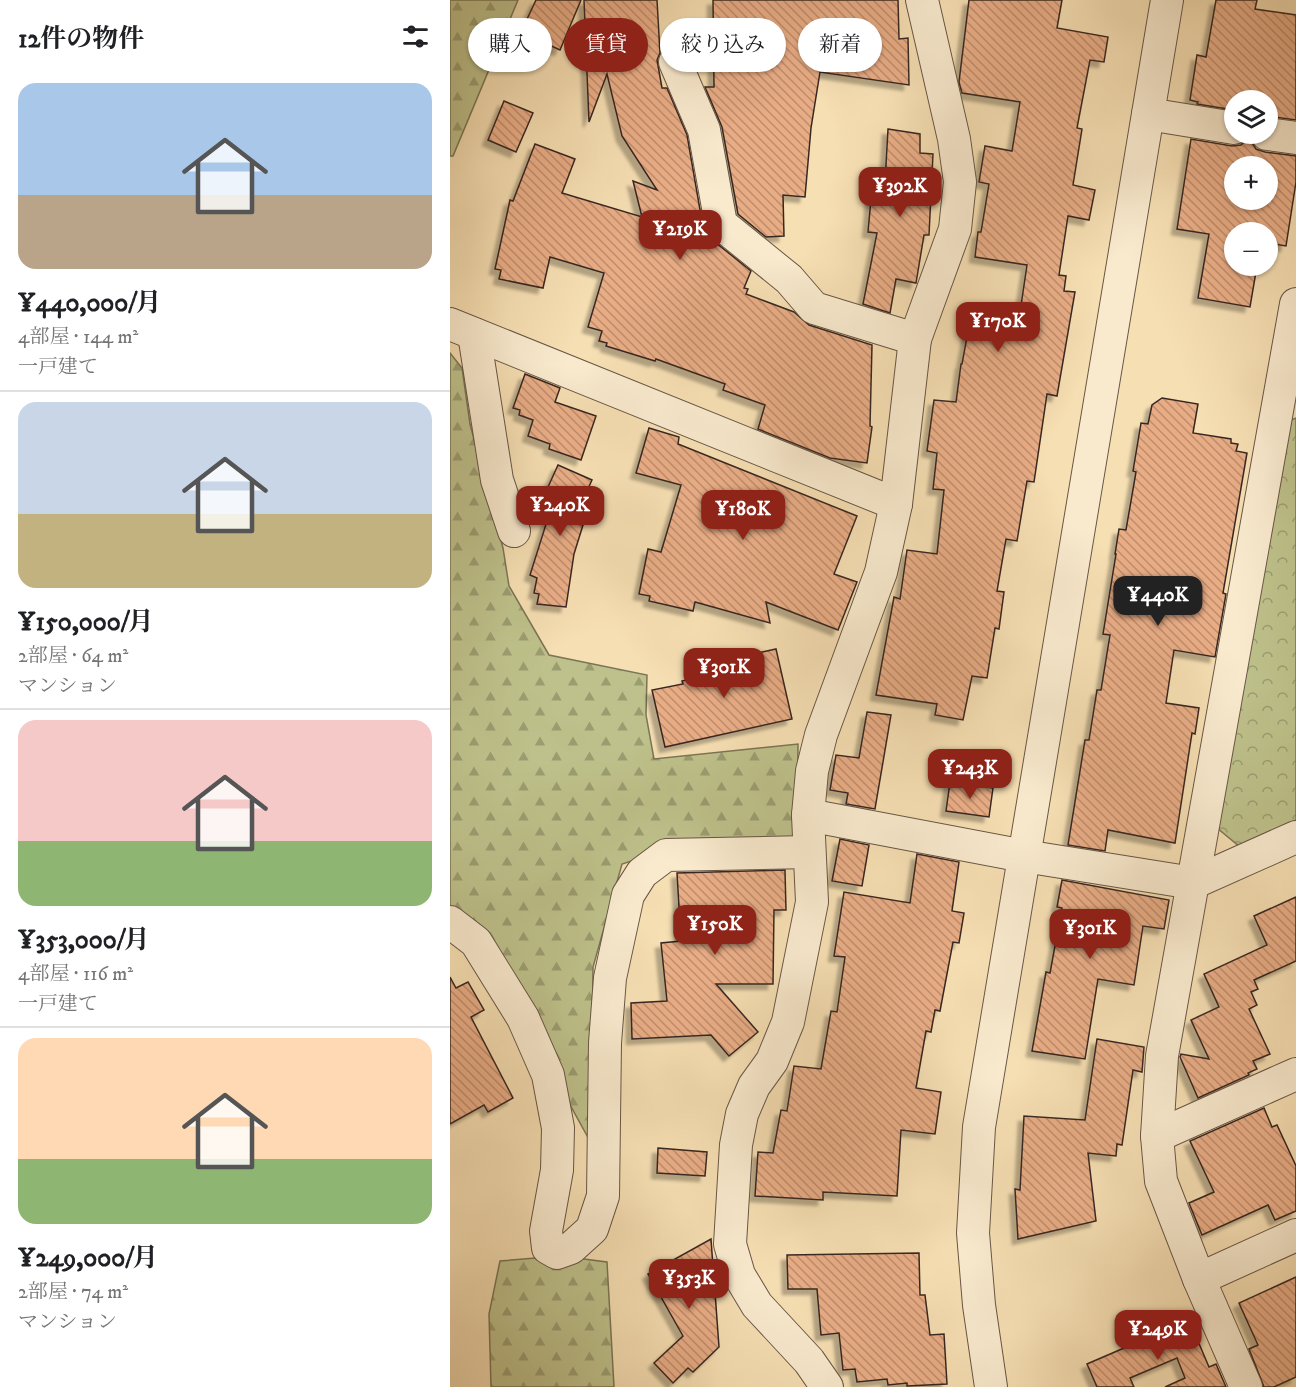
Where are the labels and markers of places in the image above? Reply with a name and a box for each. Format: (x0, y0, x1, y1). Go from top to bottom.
pin: ¥392K (858, 167, 942, 218)
pin: ¥219K (638, 210, 722, 261)
pin: ¥170K (956, 302, 1040, 353)
pin: ¥240K (518, 486, 602, 537)
pin: ¥180K (701, 490, 785, 541)
pin: ¥440K (1116, 576, 1200, 627)
pin: ¥301K (682, 648, 766, 699)
pin: ¥243K (928, 749, 1012, 800)
pin: ¥150K (673, 905, 757, 956)
pin: ¥301K (1048, 909, 1132, 960)
pin: ¥353K (647, 1259, 731, 1310)
pin: ¥249K (1116, 1310, 1200, 1361)

